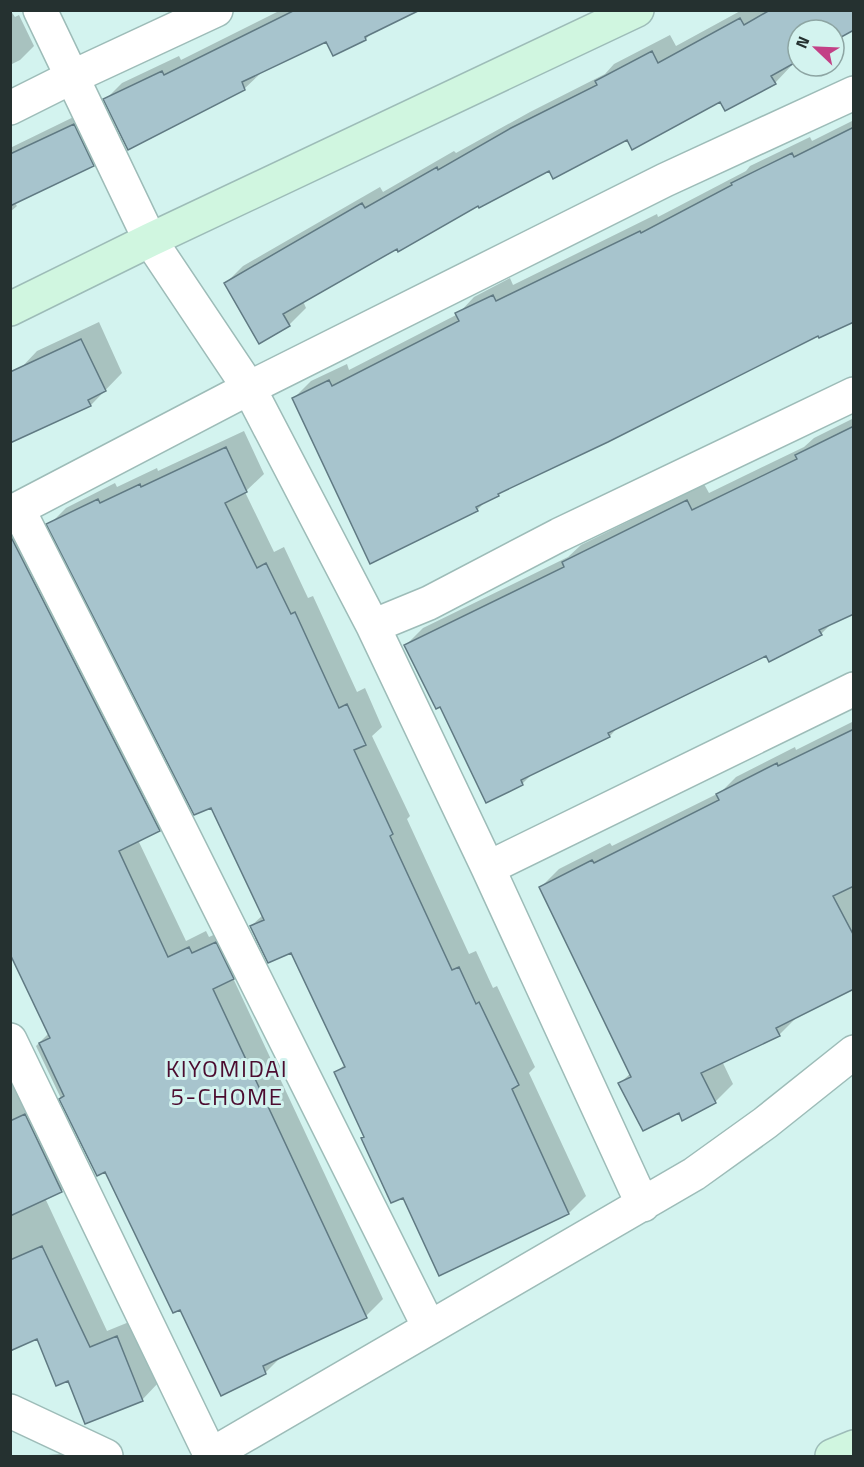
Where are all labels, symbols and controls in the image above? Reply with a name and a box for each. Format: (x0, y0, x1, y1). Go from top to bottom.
north arrow (786, 18, 846, 78)
text: N (789, 32, 815, 52)
district label: KIYOMIDAI 5-CHOME (166, 1050, 288, 1114)

